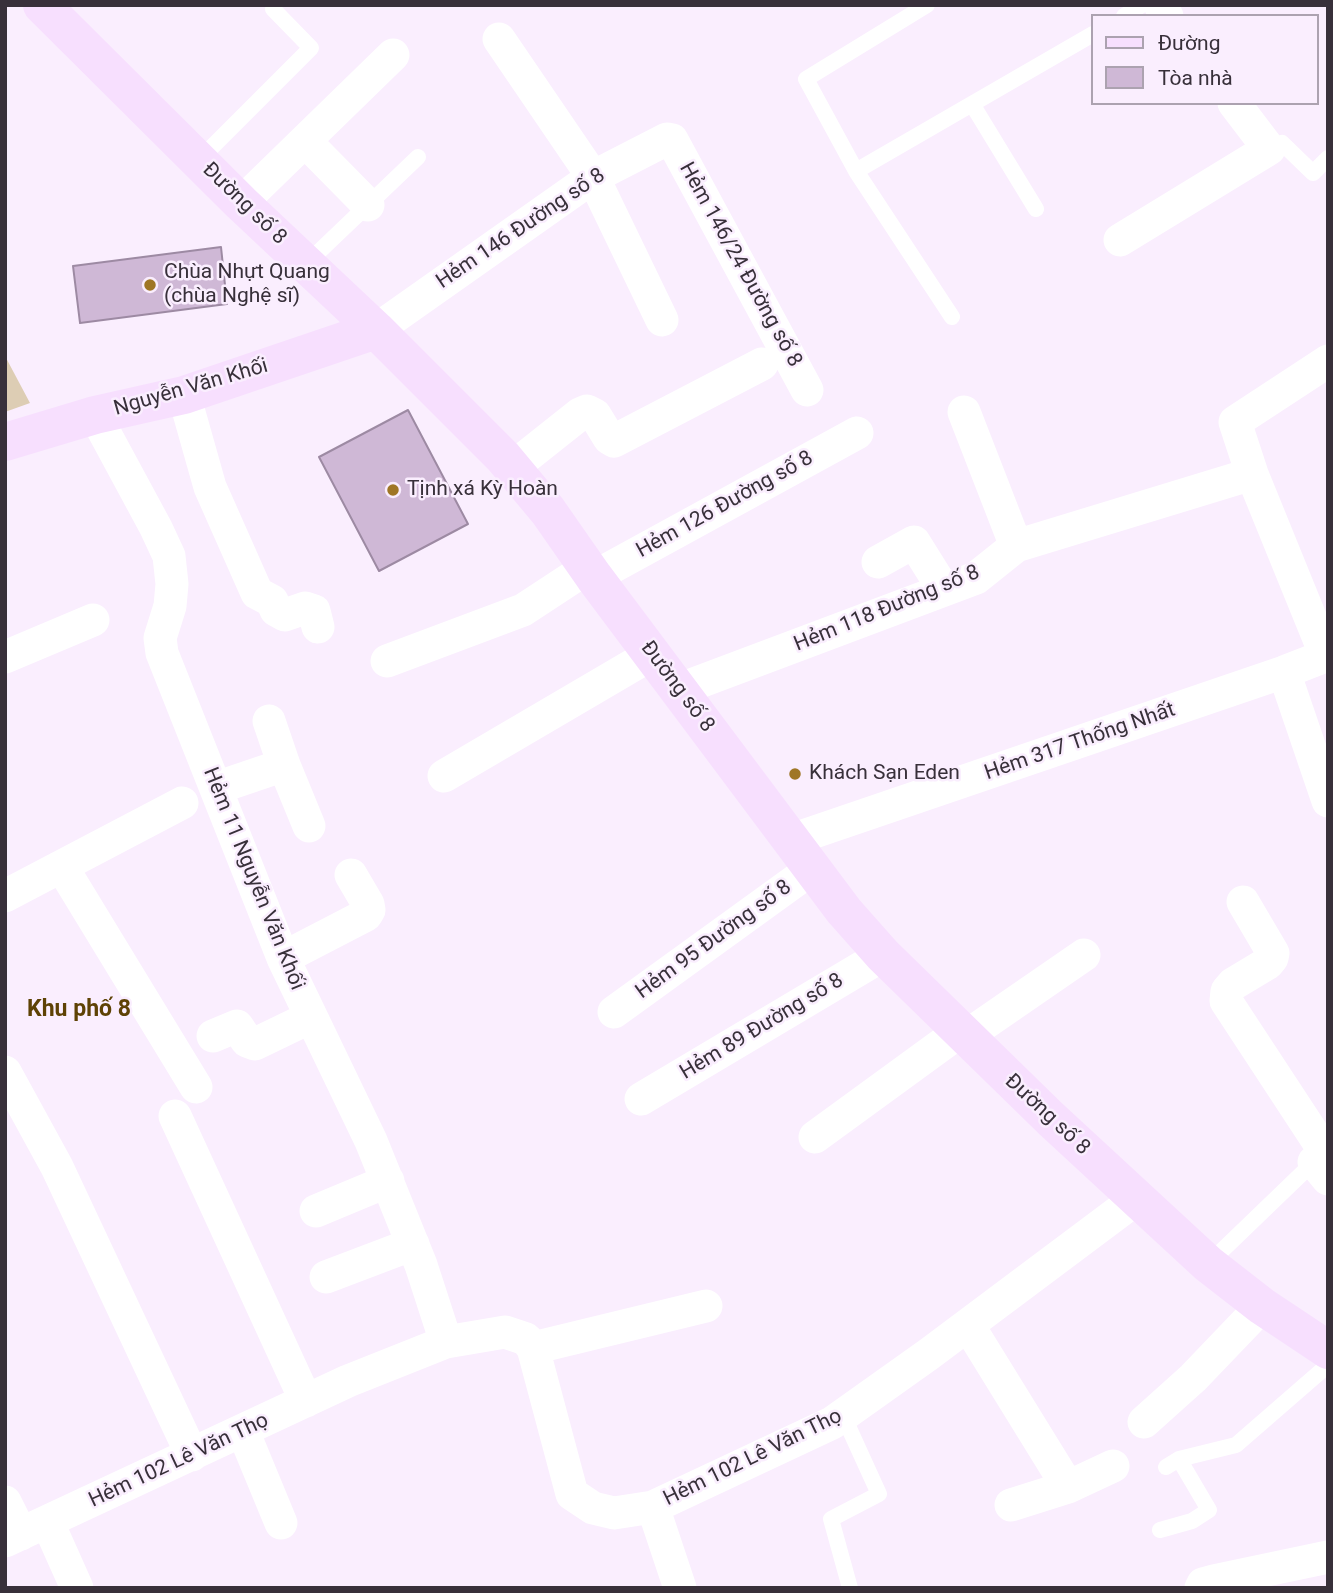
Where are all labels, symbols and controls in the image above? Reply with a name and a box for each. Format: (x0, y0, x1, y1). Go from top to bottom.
legend (1092, 14, 1319, 105)
text: Đường (1158, 31, 1220, 55)
text: Tòa nhà (1158, 66, 1233, 90)
street label: Đường số 8 (197, 158, 291, 250)
street label: Hẻm 146/24 Đường số 8 (673, 158, 807, 372)
street label: Hẻm 146 Đường số 8 (432, 163, 610, 295)
place label: Chùa Nhựt Quang (chùa Nghệ sĩ) (164, 260, 330, 310)
marker: Chùa Nhựt Quang (chùa Nghệ sĩ) (142, 277, 158, 293)
street label: Nguyễn Văn Khối (111, 354, 271, 422)
street label: Hẻm 126 Đường số 8 (632, 446, 818, 564)
place label: Tịnh xá Kỳ Hoàn (407, 477, 558, 503)
marker: Tịnh xá Kỳ Hoàn (385, 482, 401, 498)
street label: Hẻm 118 Đường số 8 (791, 560, 983, 658)
street label: Đường số 8 (635, 636, 719, 738)
street label: Hẻm 317 Thống Nhất (981, 698, 1179, 786)
place label: Khách Sạn Eden (809, 761, 960, 787)
street label: Hẻm 11 Nguyễn Văn Khối (197, 764, 309, 994)
marker: Khách Sạn Eden (787, 766, 803, 782)
street label: Hẻm 95 Đường số 8 (631, 875, 797, 1005)
street label: Hẻm 89 Đường số 8 (676, 968, 848, 1086)
district label: Khu phố 8 (27, 996, 131, 1024)
street label: Đường số 8 (999, 1069, 1095, 1161)
street label: Hẻm 102 Lê Văn Thọ (660, 1404, 846, 1512)
street label: Hẻm 102 Lê Văn Thọ (85, 1408, 273, 1514)

